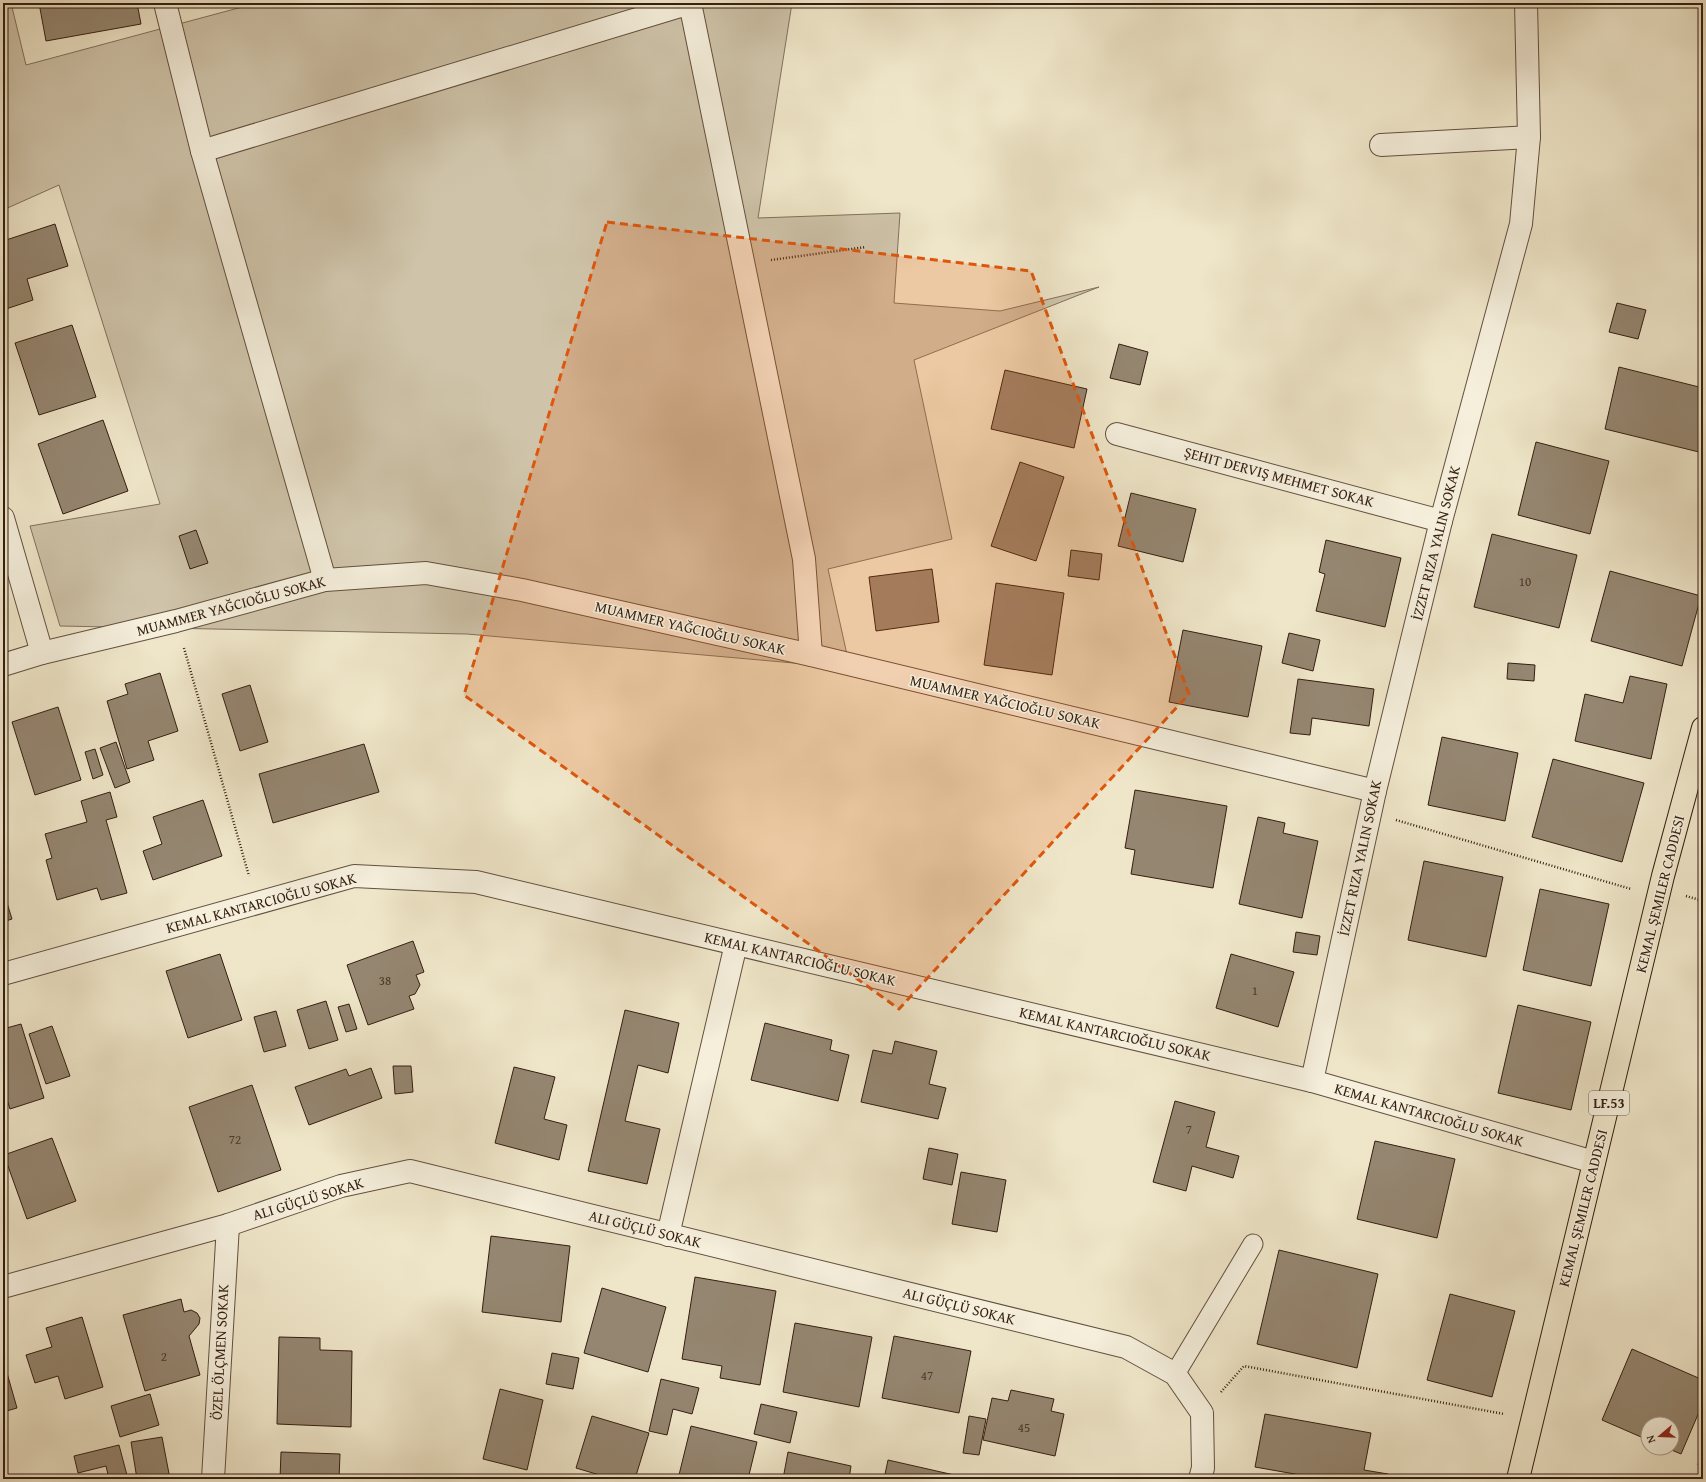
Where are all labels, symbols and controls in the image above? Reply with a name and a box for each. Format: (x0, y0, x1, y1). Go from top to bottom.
street label: ŞEHIT DERVIŞ MEHMET SOKAK (1182, 441, 1376, 512)
street label: İZZET RIZA YALIN SOKAK (1406, 463, 1465, 622)
street label: MUAMMER YAĞCIOĞLU SOKAK (134, 570, 328, 641)
house number: 10 (1519, 572, 1531, 591)
street label: MUAMMER YAĞCIOĞLU SOKAK (593, 595, 788, 660)
street label: MUAMMER YAĞCIOĞLU SOKAK (908, 669, 1103, 734)
street label: İZZET RIZA YALIN SOKAK (1333, 778, 1386, 938)
street label: KEMAL ŞEMILER CADDESI (1630, 813, 1689, 975)
street label: KEMAL KANTARCIOĞLU SOKAK (163, 867, 358, 938)
street label: KEMAL KANTARCIOĞLU SOKAK (702, 926, 898, 991)
house number: 38 (379, 971, 391, 990)
house number: 1 (1252, 981, 1258, 1000)
street label: KEMAL KANTARCIOĞLU SOKAK (1017, 1001, 1213, 1066)
street label: KEMAL KANTARCIOĞLU SOKAK (1332, 1077, 1526, 1152)
road number: LF.53 (1589, 1091, 1629, 1115)
house number: 7 (1186, 1120, 1192, 1139)
street label: KEMAL ŞEMILER CADDESI (1553, 1127, 1612, 1289)
house number: 72 (229, 1130, 241, 1149)
street label: ALI GÜÇLÜ SOKAK (250, 1172, 366, 1225)
street label: ALI GÜÇLÜ SOKAK (587, 1204, 704, 1253)
street label: ALI GÜÇLÜ SOKAK (901, 1281, 1018, 1330)
street label: ÖZEL ÖLÇMEN SOKAK (205, 1283, 234, 1420)
house number: 2 (161, 1347, 167, 1366)
house number: 47 (921, 1366, 933, 1385)
north arrow (1640, 1416, 1680, 1456)
house number: 45 (1018, 1418, 1030, 1437)
text: N (1642, 1433, 1659, 1445)

